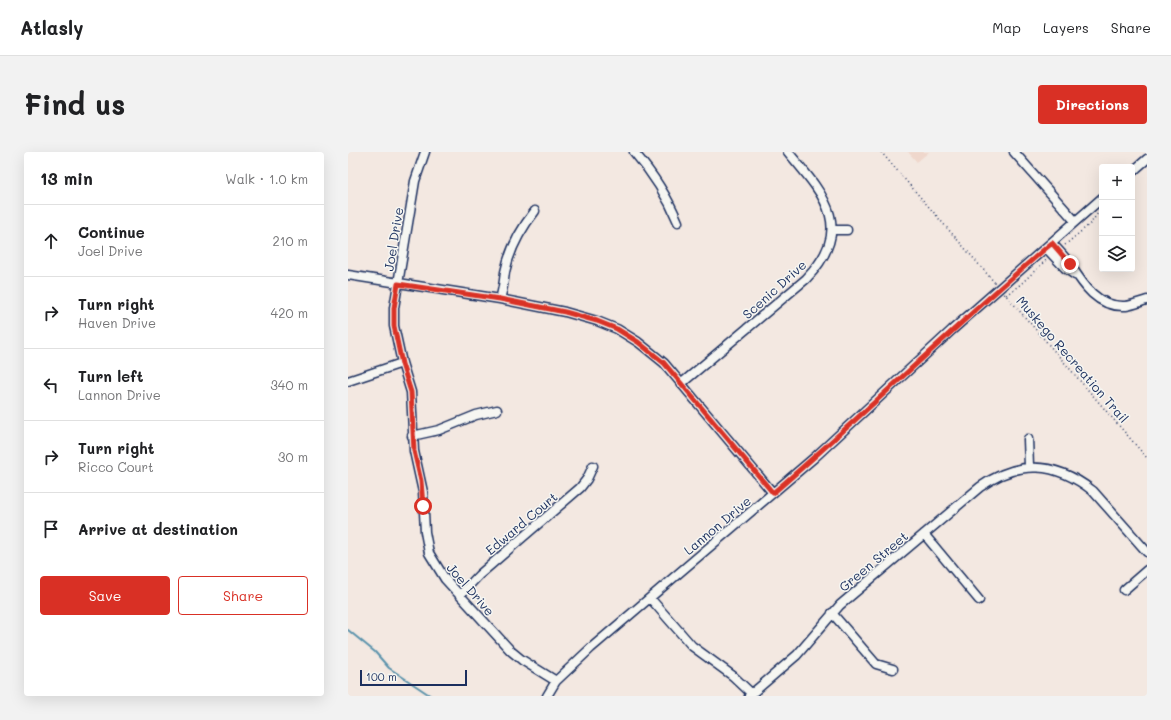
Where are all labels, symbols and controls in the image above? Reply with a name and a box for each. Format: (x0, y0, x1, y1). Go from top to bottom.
text: Atlasly (20, 15, 83, 40)
text: Map (992, 18, 1021, 37)
text: Layers (1043, 18, 1089, 37)
text: Share (1111, 18, 1151, 37)
button: Directions (1038, 85, 1147, 124)
text: Find us (24, 86, 125, 122)
map controls (1099, 164, 1135, 272)
button: + (1099, 164, 1135, 200)
text: 13 min (40, 167, 93, 189)
text: Walk · 1.0 km (225, 170, 308, 187)
button: − (1099, 200, 1135, 236)
street label: Joel Drive (380, 206, 406, 272)
text: Continue (78, 222, 145, 242)
icon: ahead (40, 230, 62, 252)
text: 210 m (272, 232, 308, 249)
button: layers (1099, 236, 1135, 272)
text: Joel Drive (78, 242, 143, 259)
route end (1061, 255, 1079, 273)
street label: Scenic Drive (738, 256, 810, 322)
street label: Muskego Recreation Trail (1013, 292, 1133, 426)
text: Turn right (78, 294, 155, 314)
icon: right (40, 302, 62, 324)
text: 420 m (271, 304, 308, 321)
text: Haven Drive (78, 314, 156, 331)
text: Turn left (78, 366, 143, 386)
icon: left (40, 374, 62, 396)
text: 340 m (270, 376, 308, 393)
text: Lannon Drive (78, 386, 161, 403)
text: Turn right (78, 438, 155, 458)
icon: right (40, 446, 62, 468)
text: 30 m (278, 448, 308, 465)
text: Ricco Court (78, 458, 154, 475)
street label: Edward Court (481, 488, 561, 558)
street label: Lannon Drive (680, 492, 754, 558)
route start (414, 497, 432, 515)
icon: arrive (40, 518, 62, 540)
text: Arrive at destination (78, 519, 238, 539)
street label: Green Street (835, 527, 911, 595)
street label: Joel Drive (443, 559, 499, 619)
button: Save (40, 576, 170, 615)
button: Share (178, 576, 308, 615)
scale bar (360, 668, 467, 687)
text: 100 m (366, 669, 397, 684)

